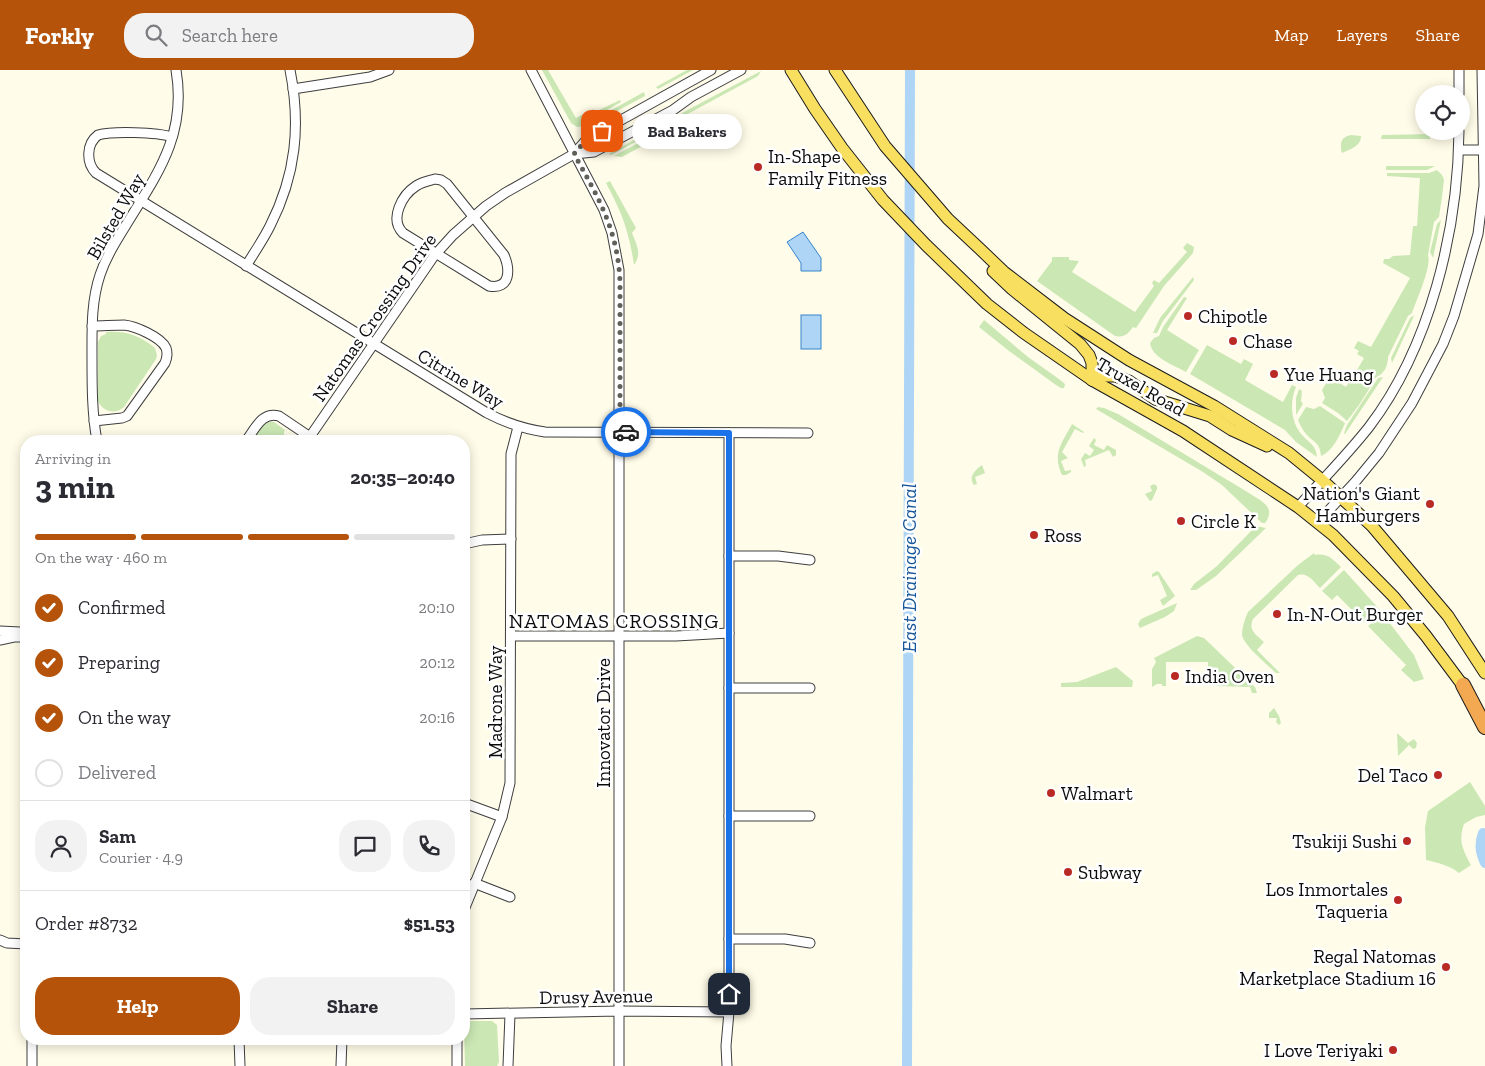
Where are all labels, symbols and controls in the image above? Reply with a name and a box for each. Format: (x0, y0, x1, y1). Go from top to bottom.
search box (124, 13, 474, 58)
text: Forkly (25, 21, 94, 50)
icon: search (142, 21, 170, 49)
text: Search here (182, 24, 278, 47)
text: Map (1274, 24, 1309, 46)
text: Layers (1337, 24, 1388, 46)
text: Share (1416, 24, 1460, 46)
map controls (1415, 85, 1470, 140)
button: locate (1415, 85, 1470, 140)
pin (581, 110, 623, 152)
callout: Bad Bakers (632, 114, 742, 148)
icon: bag (588, 117, 616, 145)
text: Bad Bakers (647, 122, 727, 141)
place label: In-Shape Family Fitness (768, 145, 887, 190)
marker: In-Shape Family Fitness (752, 161, 764, 173)
street label: Bilsted Way (82, 169, 149, 263)
street label: Natomas Crossing Drive (308, 229, 441, 406)
place label: Chipotle (1198, 305, 1268, 328)
marker: Chipotle (1182, 310, 1194, 322)
place label: Chase (1243, 330, 1292, 353)
marker: Chase (1227, 335, 1239, 347)
street label: Citrine Way (413, 344, 508, 413)
street label: Truxel Road (1092, 352, 1190, 421)
place label: Yue Huang (1283, 363, 1374, 386)
marker: Yue Huang (1268, 368, 1280, 380)
courier (601, 407, 651, 457)
icon: car (612, 418, 640, 446)
text: Arriving in (35, 449, 111, 468)
text: 20:35–20:40 (350, 466, 455, 489)
text: 3 min (35, 468, 115, 506)
place label: Nation's Giant Hamburgers (1303, 482, 1420, 527)
water label: East Drainage Canal (897, 484, 921, 652)
marker: Nation's Giant Hamburgers (1424, 498, 1436, 510)
place label: Circle K (1191, 510, 1257, 533)
marker: Circle K (1175, 515, 1187, 527)
place label: Ross (1044, 524, 1082, 547)
marker: Ross (1028, 529, 1040, 541)
text: On the way · 460 m (35, 548, 167, 567)
icon: check (35, 594, 63, 622)
text: Confirmed (78, 596, 165, 619)
text: 20:10 (419, 598, 455, 617)
place label: In-N-Out Burger (1287, 603, 1423, 626)
marker: In-N-Out Burger (1271, 608, 1283, 620)
district label: NATOMAS CROSSING (509, 609, 719, 633)
street label: Madrone Way (484, 645, 507, 758)
icon: check (35, 649, 63, 677)
text: Preparing (78, 651, 160, 674)
text: 20:12 (420, 653, 455, 672)
street label: Innovator Drive (592, 658, 615, 788)
place label: India Oven (1185, 665, 1274, 688)
marker: India Oven (1169, 670, 1181, 682)
icon: check (35, 704, 63, 732)
text: On the way (78, 706, 171, 729)
text: 20:16 (419, 708, 455, 727)
text: Delivered (78, 761, 156, 784)
place label: Del Taco (1358, 764, 1428, 787)
marker: Del Taco (1432, 769, 1444, 781)
place label: Walmart (1061, 782, 1133, 805)
marker: Walmart (1045, 787, 1057, 799)
button: person (35, 820, 87, 872)
button: chat (339, 820, 391, 872)
button: phone (403, 820, 455, 872)
text: Sam (99, 825, 136, 848)
place label: Tsukiji Sushi (1292, 830, 1397, 853)
marker: Tsukiji Sushi (1401, 835, 1413, 847)
text: Courier · 4.9 (99, 848, 183, 867)
place label: Subway (1078, 861, 1142, 884)
marker: Subway (1062, 866, 1074, 878)
place label: Los Inmortales Taqueria (1266, 878, 1388, 923)
marker: Los Inmortales Taqueria (1392, 894, 1404, 906)
text: Order #8732 (35, 912, 138, 935)
text: $51.53 (404, 912, 455, 935)
place label: Regal Natomas Marketplace Stadium 16 (1239, 945, 1436, 990)
marker: Regal Natomas Marketplace Stadium 16 (1440, 961, 1452, 973)
pin (708, 973, 750, 1015)
button: Help (35, 977, 240, 1035)
button: Share (250, 977, 455, 1035)
icon: home (715, 980, 743, 1008)
street label: Drusy Avenue (539, 984, 653, 1009)
place label: I Love Teriyaki (1264, 1039, 1383, 1062)
marker: I Love Teriyaki (1387, 1044, 1399, 1056)

